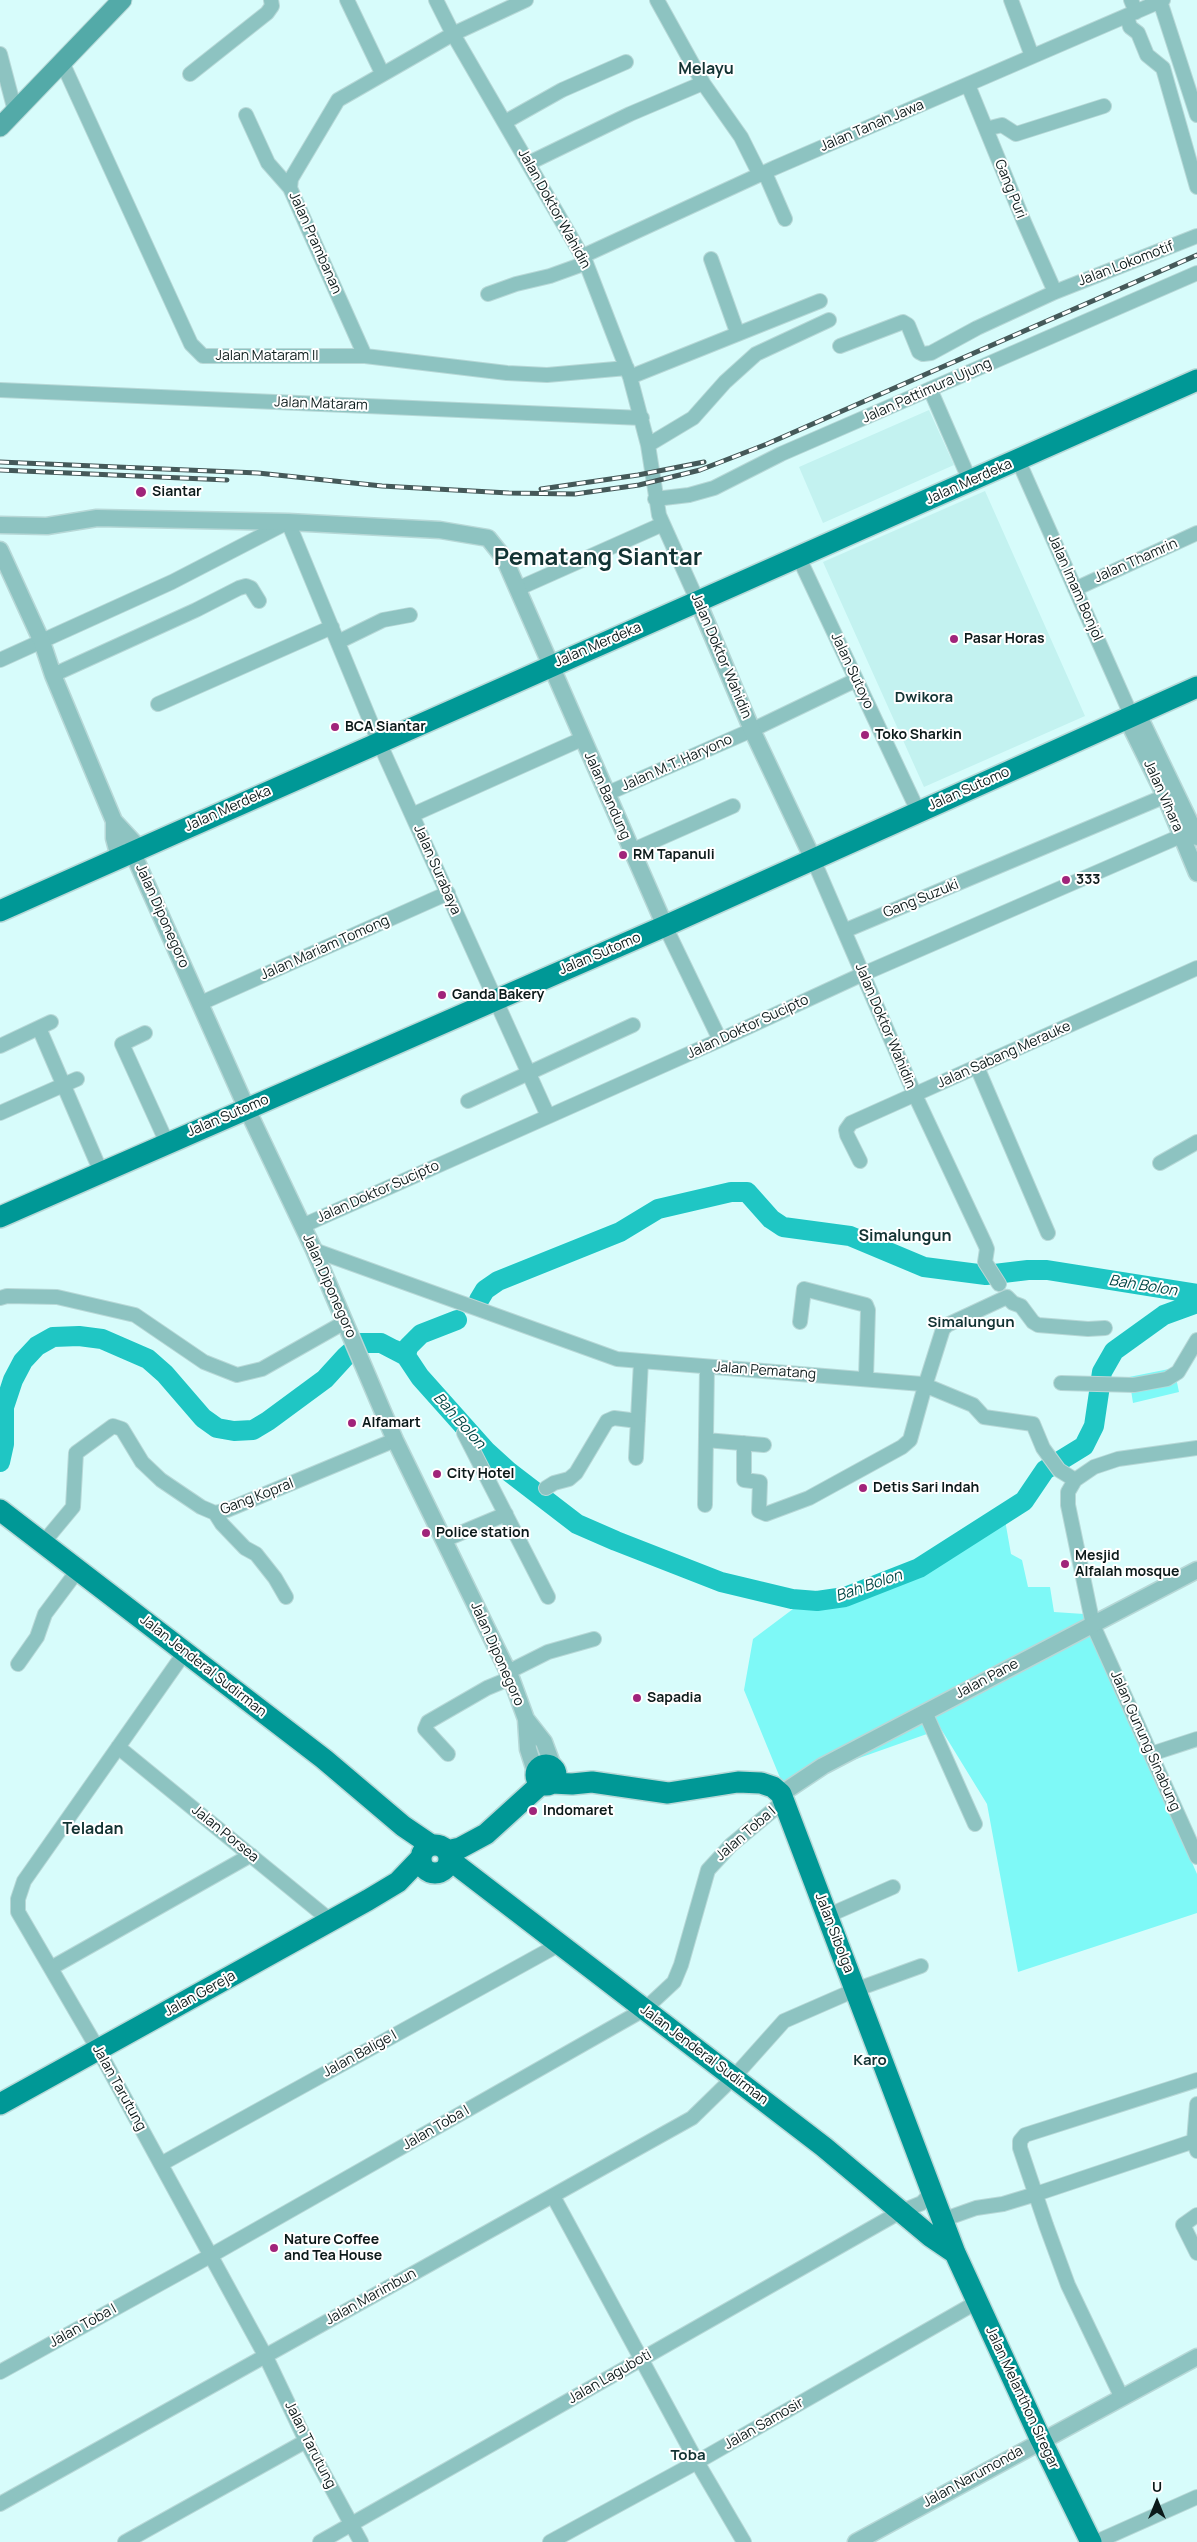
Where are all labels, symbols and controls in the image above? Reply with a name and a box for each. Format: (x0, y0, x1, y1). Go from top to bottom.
district label: Melayu (678, 60, 734, 80)
street label: Jalan Tanah Jawa (818, 97, 926, 155)
street label: Jalan Doktor Wahidin (514, 146, 594, 272)
street label: Gang Puri (991, 157, 1029, 221)
street label: Jalan Prambanan (285, 189, 345, 297)
street label: Jalan Lokomotif (1076, 238, 1176, 290)
street label: Jalan Mataram II (215, 348, 319, 364)
street label: Jalan Pattimura Ujung (860, 355, 994, 427)
street label: Jalan Mataram (274, 394, 368, 414)
street label: Jalan Merdeka (923, 456, 1015, 508)
place label: Siantar (152, 484, 202, 500)
marker: Siantar (134, 485, 148, 499)
street label: Jalan Imam Bonjol (1044, 532, 1106, 644)
street label: Jalan Thamrin (1092, 535, 1180, 587)
district label: Pematang Siantar (494, 544, 702, 572)
street label: Jalan Doktor Wahidin (687, 591, 755, 721)
street label: Jalan Merdeka (552, 619, 644, 671)
street label: Jalan Sutoyo (827, 630, 877, 712)
place label: Pasar Horas (964, 631, 1045, 647)
marker: Pasar Horas (948, 633, 960, 645)
district label: Dwikora (895, 689, 953, 707)
place label: BCA Siantar (345, 719, 426, 735)
marker: BCA Siantar (329, 721, 341, 733)
place label: Toko Sharkin (875, 727, 962, 743)
marker: Toko Sharkin (859, 729, 871, 741)
street label: Jalan M.T. Haryono (619, 731, 735, 795)
street label: Jalan Bandung (580, 750, 634, 842)
street label: Jalan Vihara (1140, 758, 1186, 834)
street label: Jalan Sutomo (926, 764, 1012, 814)
street label: Jalan Merdeka (182, 783, 274, 835)
street label: Jalan Surabaya (410, 823, 464, 917)
place label: RM Tapanuli (633, 847, 715, 863)
marker: RM Tapanuli (617, 849, 629, 861)
street label: Jalan Diponegoro (132, 861, 192, 971)
place label: 333 (1076, 872, 1100, 888)
marker: 333 (1060, 874, 1072, 886)
street label: Gang Suzuki (881, 876, 961, 922)
street label: Jalan Mariam Tomong (258, 912, 392, 984)
street label: Jalan Sutomo (557, 929, 643, 979)
street label: Jalan Doktor Wahidin (851, 961, 919, 1091)
place label: Ganda Bakery (452, 987, 544, 1003)
marker: Ganda Bakery (436, 989, 448, 1001)
street label: Jalan Doktor Sucipto (685, 991, 811, 1063)
street label: Jalan Sabang Merauke (935, 1018, 1073, 1092)
street label: Jalan Sutomo (185, 1091, 271, 1141)
street label: Jalan Doktor Sucipto (314, 1157, 442, 1227)
district label: Simalungun (859, 1227, 951, 1247)
street label: Jalan Diponegoro (299, 1231, 359, 1341)
water label: Bah Bolon (1108, 1272, 1178, 1300)
district label: Simalungun (927, 1314, 1015, 1332)
street label: Jalan Pematang (713, 1359, 817, 1383)
water label: Bah Bolon (429, 1389, 489, 1453)
place label: Alfamart (362, 1415, 421, 1431)
marker: Alfamart (346, 1417, 358, 1429)
place label: City Hotel (447, 1466, 515, 1482)
marker: City Hotel (431, 1468, 443, 1480)
street label: Gang Kopral (218, 1475, 296, 1519)
place label: Detis Sari Indah (873, 1480, 979, 1496)
marker: Detis Sari Indah (857, 1482, 869, 1494)
place label: Police station (436, 1525, 530, 1541)
marker: Police station (420, 1527, 432, 1539)
place label: Mesjid Alfalah mosque (1075, 1548, 1179, 1580)
marker: Mesjid Alfalah mosque (1059, 1558, 1071, 1570)
water label: Bah Bolon (834, 1566, 904, 1606)
street label: Jalan Diponegoro (467, 1599, 527, 1709)
street label: Jalan Jenderal Sudirman (136, 1611, 270, 1721)
street label: Jalan Pane (953, 1655, 1021, 1703)
street label: Jalan Gunung Sinabung (1106, 1668, 1184, 1814)
place label: Sapadia (647, 1690, 702, 1706)
marker: Sapadia (631, 1692, 643, 1704)
street label: Jalan Porsea (188, 1802, 262, 1866)
place label: Indomaret (543, 1803, 613, 1819)
street label: Jalan Toba I (713, 1803, 779, 1865)
marker: Indomaret (527, 1805, 539, 1817)
district label: Teladan (63, 1820, 123, 1840)
street label: Jalan Sibolga (811, 1891, 857, 1975)
street label: Jalan Gereja (161, 1968, 239, 2020)
street label: Jalan Jenderal Sudirman (637, 2001, 771, 2109)
street label: Jalan Balige I (320, 2027, 400, 2081)
street label: Jalan Tarutung (89, 2042, 149, 2134)
district label: Karo (853, 2052, 887, 2070)
street label: Jalan Toba I (400, 2102, 472, 2154)
place label: Nature Coffee and Tea House (284, 2232, 382, 2264)
marker: Nature Coffee and Tea House (268, 2242, 280, 2254)
street label: Jalan Marimbun (323, 2265, 419, 2329)
street label: Jalan Toba I (47, 2301, 119, 2351)
street label: Jalan Melanthon Siregar (982, 2324, 1062, 2472)
street label: Jalan Laguboti (565, 2346, 655, 2408)
street label: Jalan Samosir (721, 2395, 807, 2453)
street label: Jalan Tarutung (281, 2399, 339, 2491)
street label: Jalan Narumonda (920, 2443, 1026, 2511)
district label: Toba (670, 2447, 706, 2465)
north arrow (1132, 2477, 1182, 2527)
text: U (1152, 2477, 1162, 2496)

